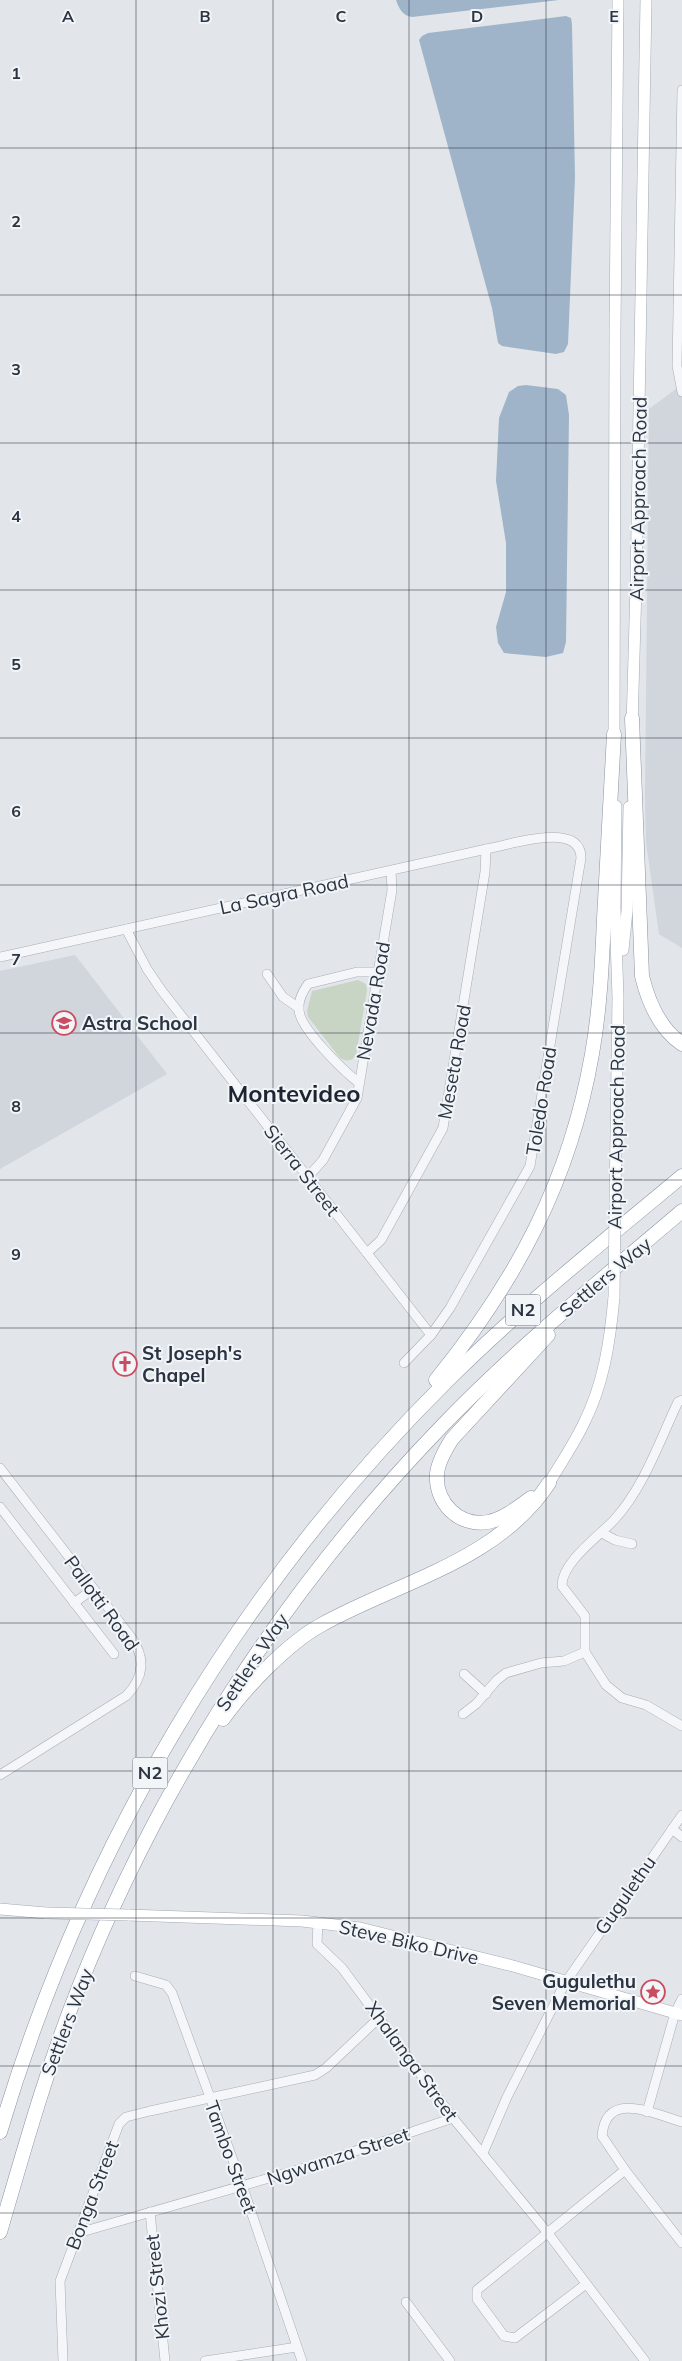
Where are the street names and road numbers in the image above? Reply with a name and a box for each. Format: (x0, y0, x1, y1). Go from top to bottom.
street label: Airport Approach Road (624, 397, 652, 601)
street label: La Sagra Road (217, 869, 351, 919)
street label: Nevada Road (351, 940, 395, 1062)
street label: Meseta Road (432, 1003, 476, 1121)
street label: Airport Approach Road (602, 1025, 630, 1229)
street label: Toledo Road (521, 1045, 561, 1157)
street label: Sierra Street (259, 1120, 345, 1221)
street label: Settlers Way (554, 1232, 656, 1322)
road number: N2 (506, 1294, 540, 1326)
street label: Pallotti Road (59, 1551, 145, 1655)
street label: Settlers Way (211, 1609, 293, 1715)
road number: N2 (132, 1758, 168, 1789)
street label: Gugulethu (589, 1851, 661, 1939)
street label: Steve Biko Drive (337, 1914, 481, 1970)
street label: Settlers Way (36, 1965, 98, 2079)
street label: Xhalanga Street (360, 1996, 464, 2126)
street label: Tambo Street (200, 2098, 263, 2217)
street label: Ngwamza Street (264, 2122, 413, 2190)
street label: Bonga Street (60, 2137, 124, 2253)
street label: Khozi Street (140, 2233, 174, 2341)

